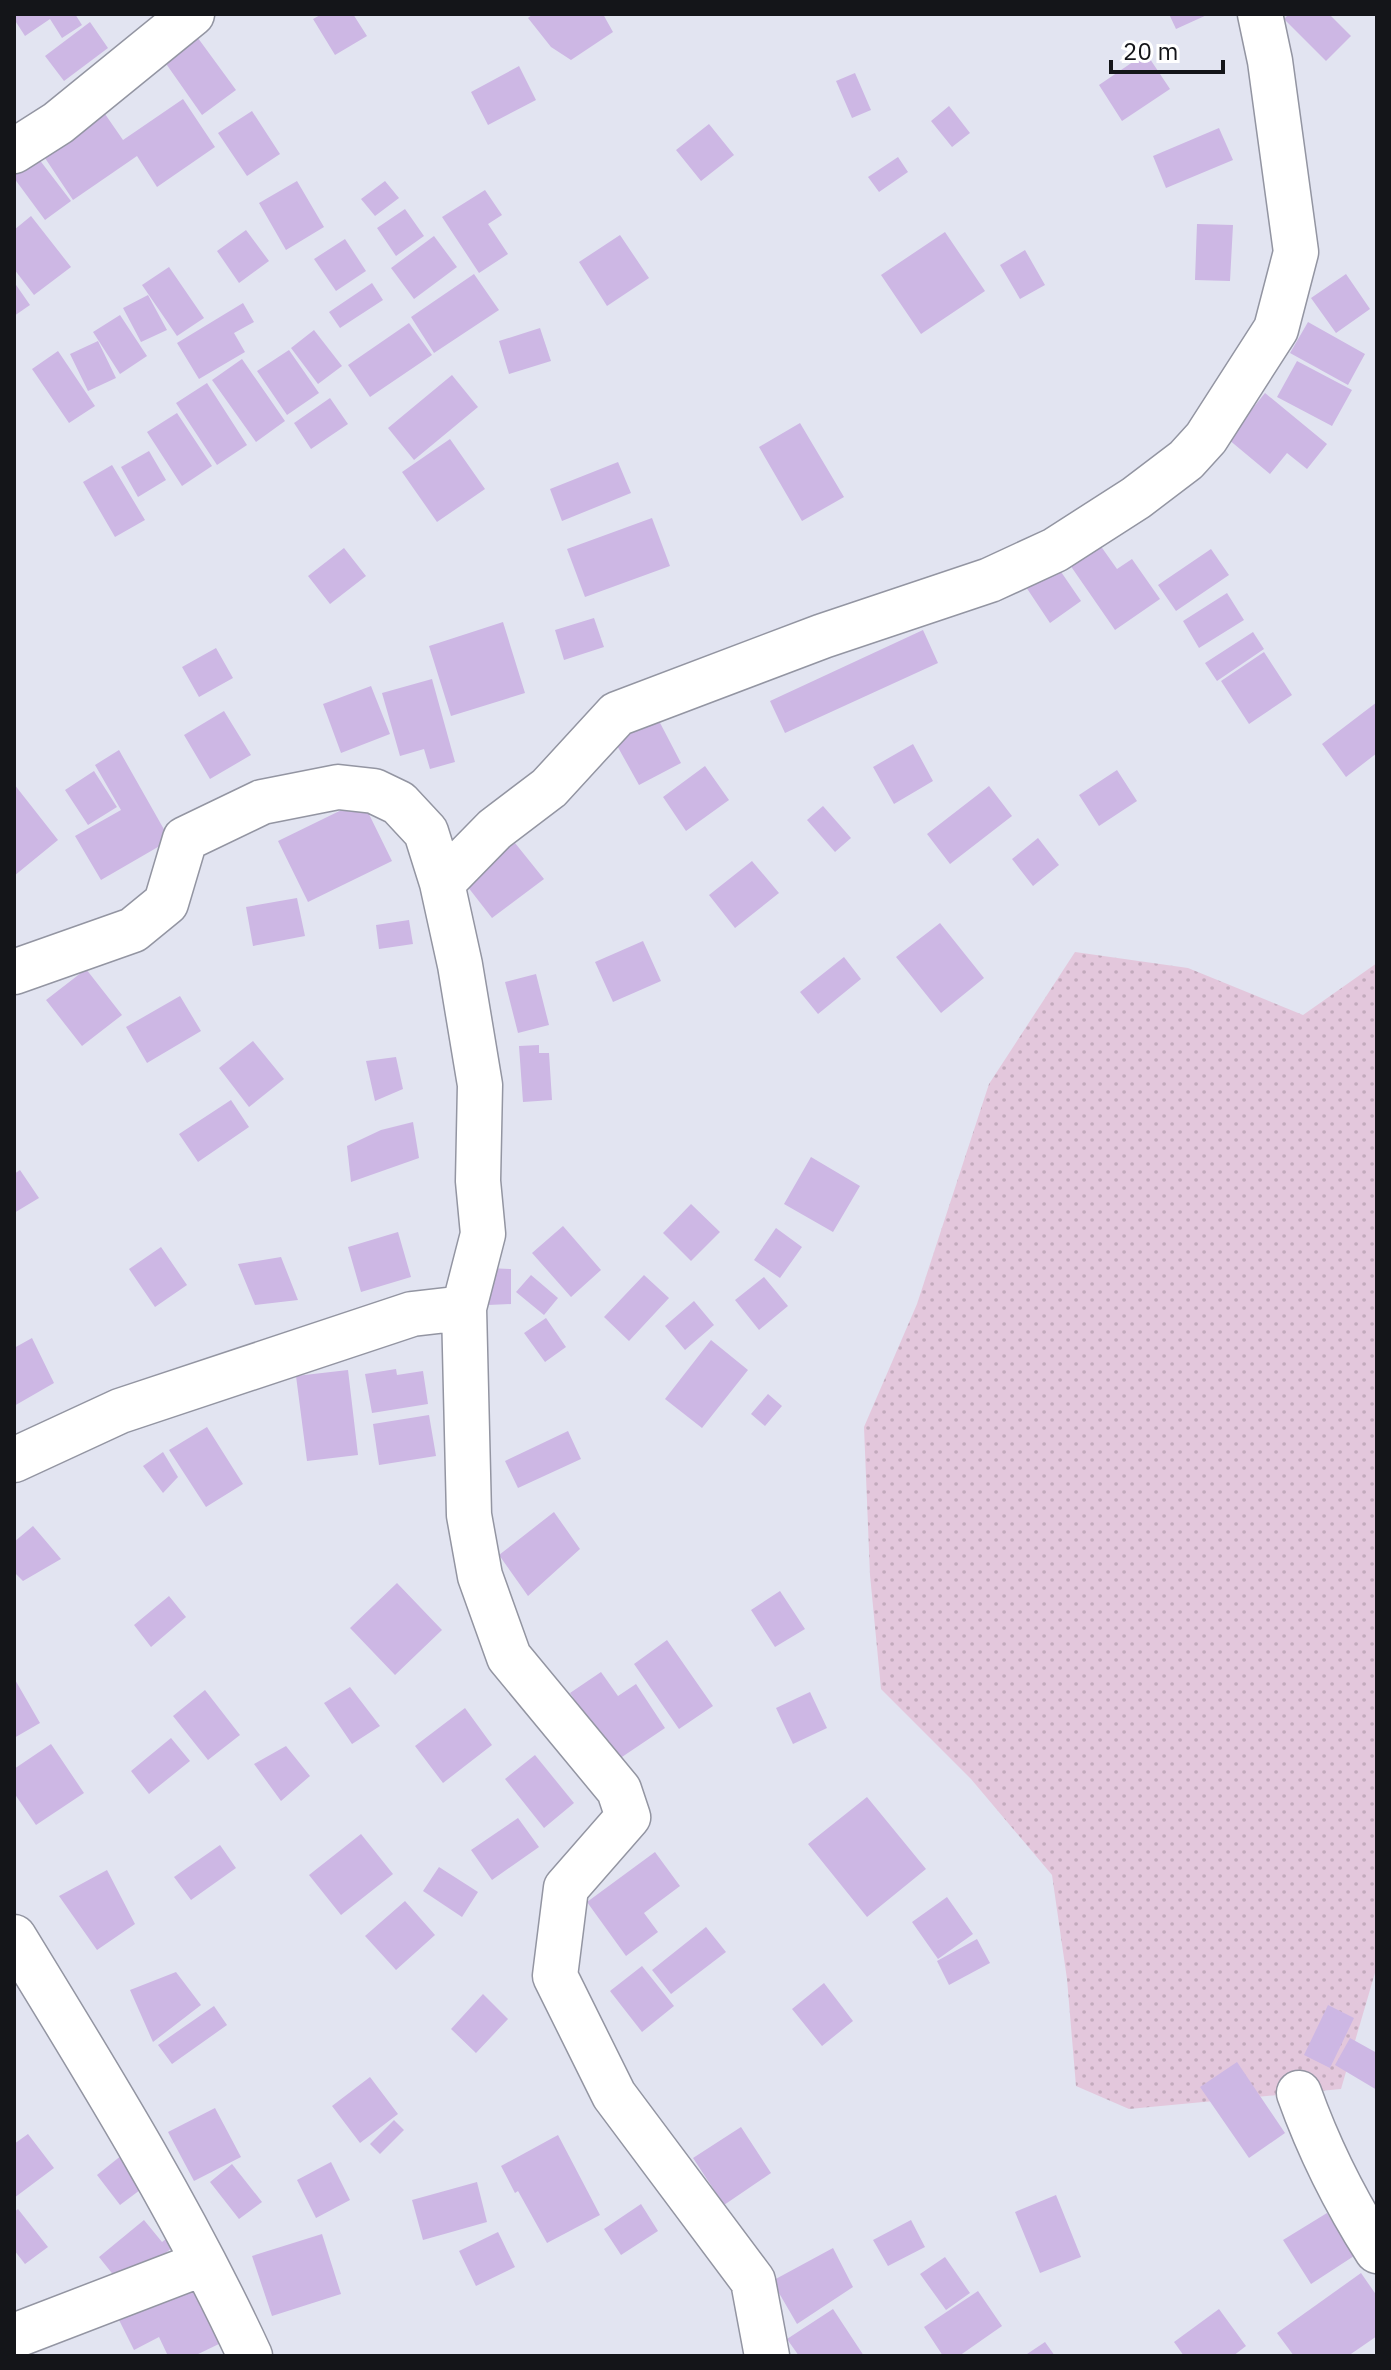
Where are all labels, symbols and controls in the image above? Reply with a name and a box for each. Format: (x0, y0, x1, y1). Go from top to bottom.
scale bar (1111, 24, 1223, 74)
text: 20 m (1123, 35, 1178, 67)

